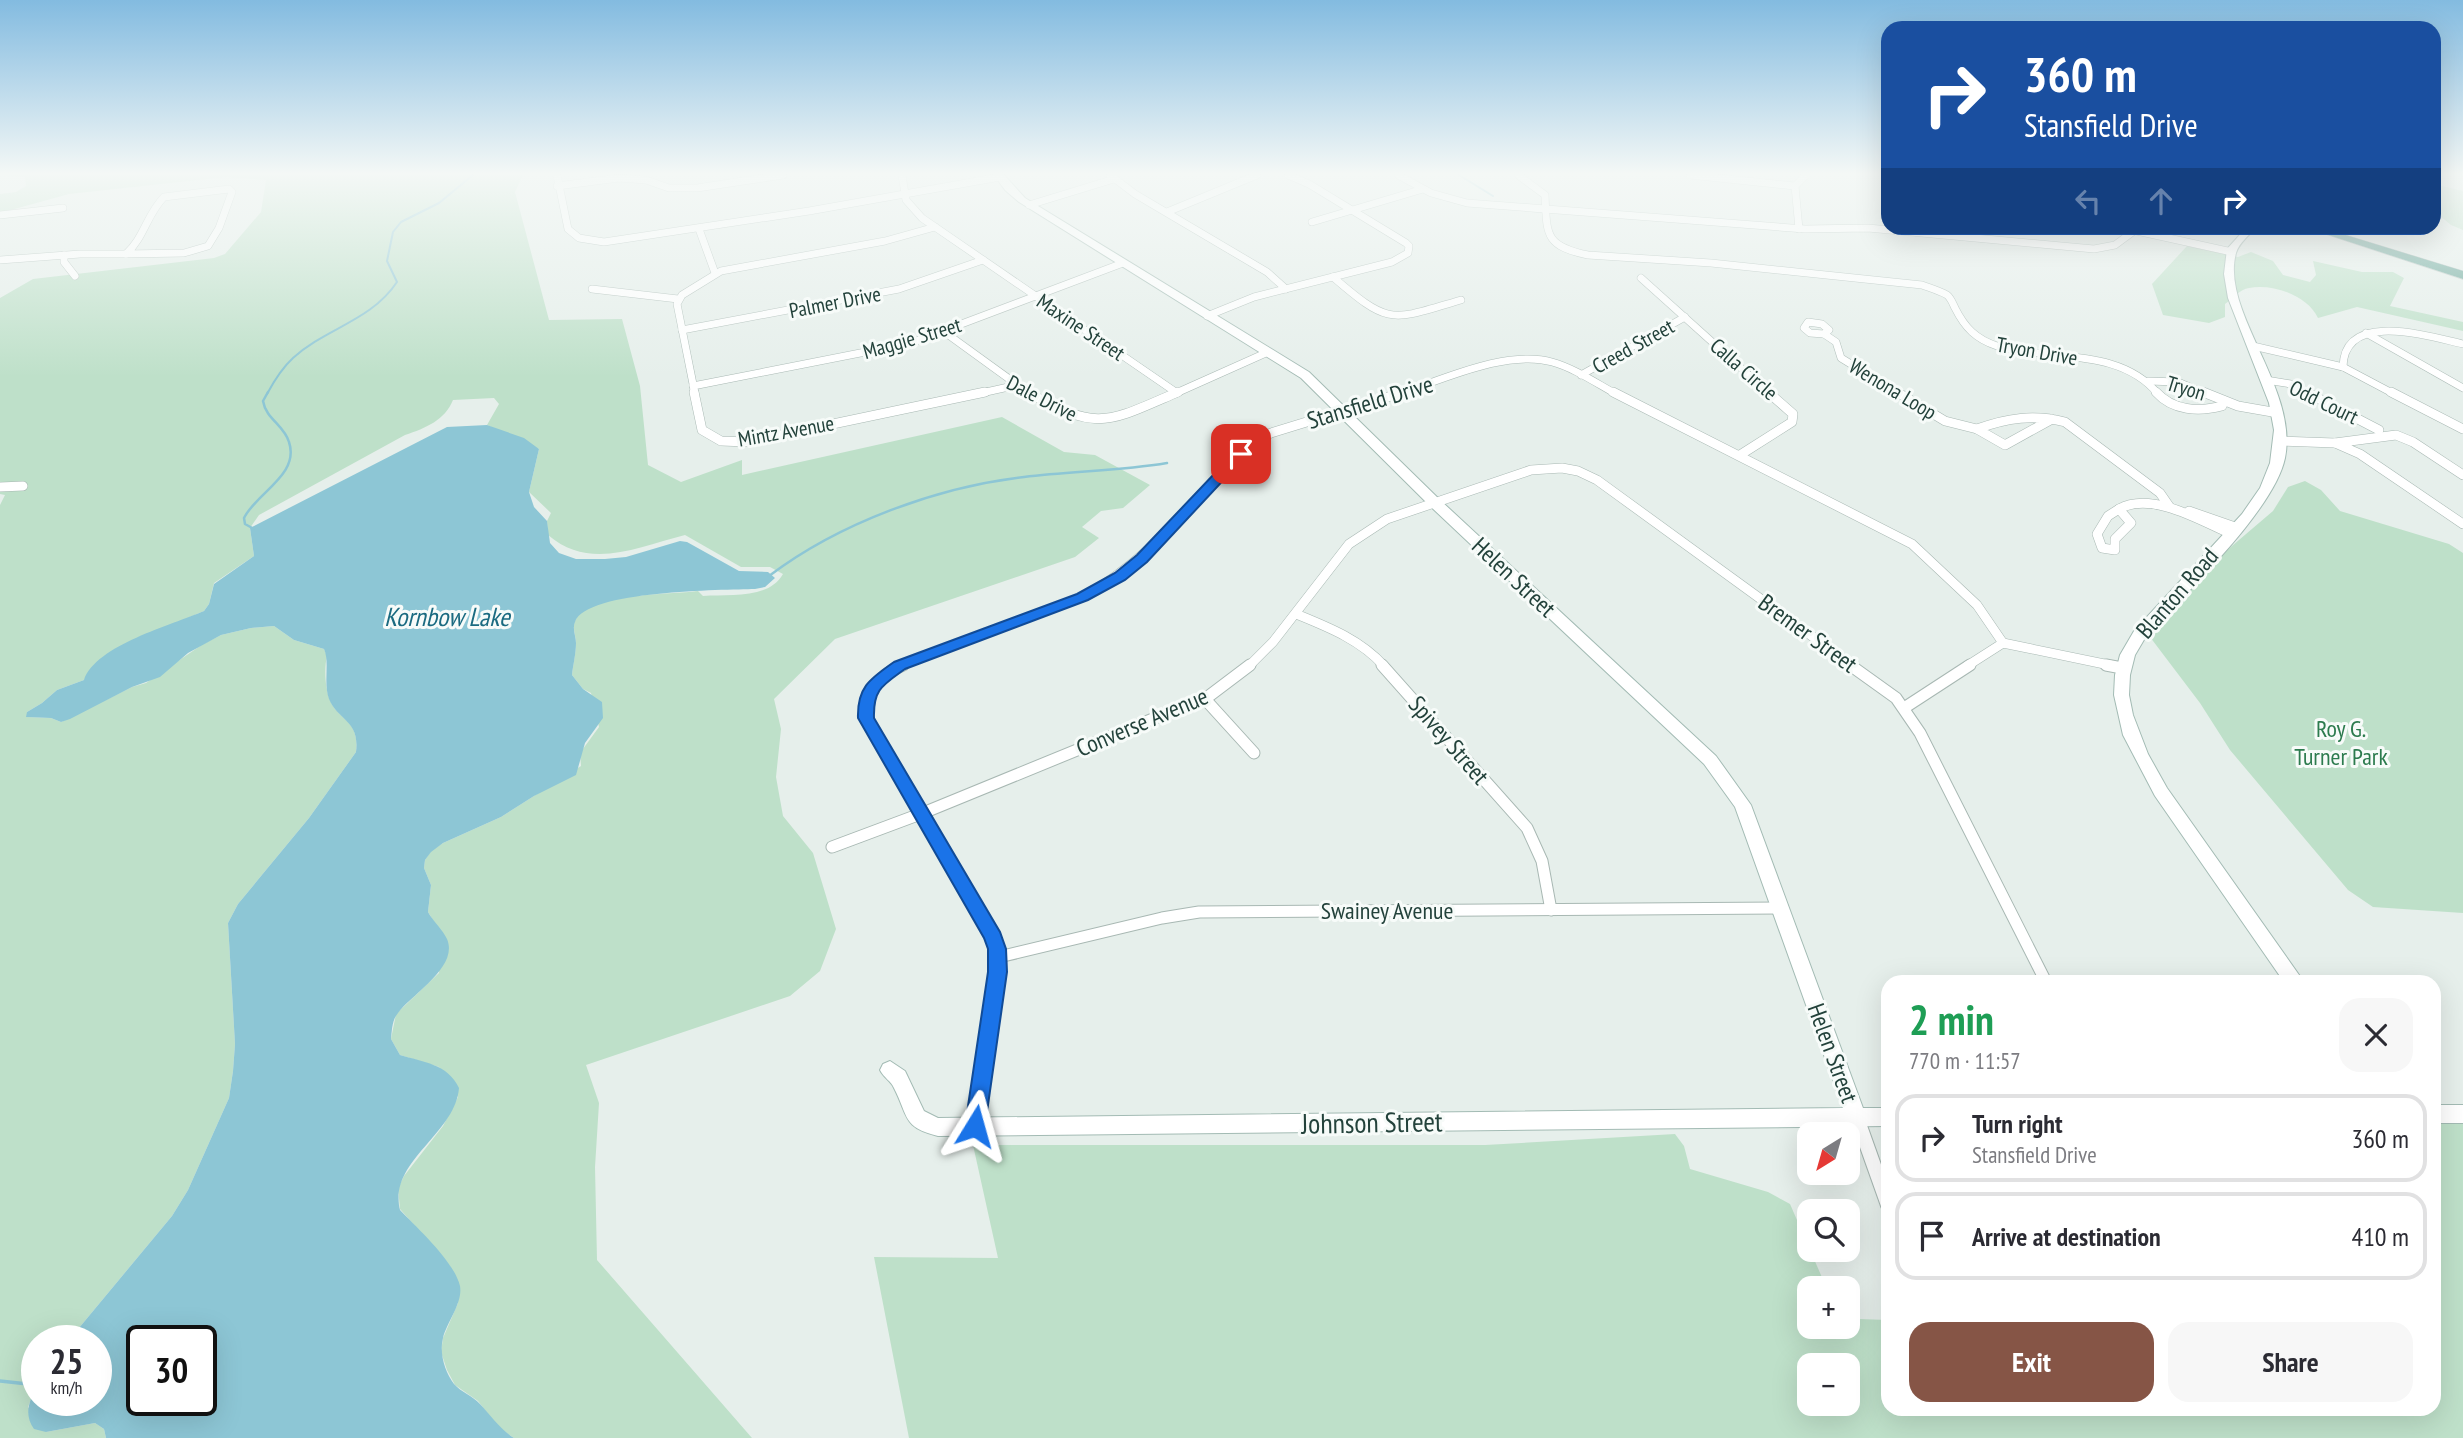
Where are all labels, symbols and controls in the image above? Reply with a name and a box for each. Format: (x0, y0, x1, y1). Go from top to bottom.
text: 360 m (2024, 42, 2137, 106)
icon: right (1909, 49, 2000, 140)
text: Stansfield Drive (2024, 104, 2198, 146)
icon: left (2069, 182, 2107, 220)
icon: ahead (2142, 182, 2180, 220)
icon: right (2215, 182, 2253, 220)
street label: Palmer Drive (787, 280, 883, 324)
street label: Maxine Street (1032, 288, 1131, 366)
street label: Maggie Street (860, 311, 965, 365)
street label: Creed Street (1587, 312, 1679, 379)
street label: Tryon Drive (1994, 331, 2080, 371)
street label: Calla Circle (1704, 332, 1784, 406)
street label: Wenona Loop (1844, 352, 1942, 426)
street label: Stansfield Drive (1303, 368, 1437, 436)
street label: Dale Drive (1002, 369, 1082, 427)
street label: Tryon (2163, 369, 2209, 407)
street label: Odd Court (2285, 374, 2363, 430)
street label: Mintz Avenue (736, 409, 836, 453)
pin (1211, 424, 1271, 484)
icon: arrive (1222, 435, 1260, 473)
street label: Helen Street (1466, 530, 1563, 624)
street label: Blanton Road (2129, 541, 2225, 645)
street label: Bremer Street (1753, 587, 1864, 679)
water label: Kornbow Lake (384, 600, 512, 633)
street label: Converse Avenue (1071, 680, 1213, 764)
street label: Spivey Street (1402, 689, 1496, 791)
park label: Roy G. Turner Park (2294, 713, 2388, 772)
street label: Swainey Avenue (1321, 895, 1453, 926)
text: 2 min (1909, 992, 1994, 1047)
button: close (2339, 998, 2413, 1072)
street label: Helen Street (1801, 999, 1865, 1107)
text: 770 m · 11:57 (1909, 1046, 2021, 1075)
position arrow (938, 1089, 1012, 1163)
street label: Johnson Street (1300, 1102, 1443, 1142)
text: Turn right (1972, 1107, 2063, 1140)
icon: right (1913, 1119, 1951, 1157)
north arrow (1797, 1122, 1860, 1185)
map controls (1797, 1122, 1860, 1416)
text: 360 m (2351, 1122, 2409, 1155)
text: Stansfield Drive (1972, 1140, 2097, 1169)
button: search (1797, 1199, 1860, 1262)
icon: arrive (1913, 1217, 1951, 1255)
text: Arrive at destination (1972, 1220, 2161, 1253)
text: 410 m (2351, 1220, 2409, 1253)
button: + (1797, 1276, 1860, 1339)
button: Exit (1909, 1322, 2154, 1402)
button: Share (2168, 1322, 2413, 1402)
speed limit sign: 30 (126, 1325, 217, 1416)
text: 25 (50, 1338, 83, 1384)
button: − (1797, 1353, 1860, 1416)
text: km/h (51, 1376, 82, 1399)

